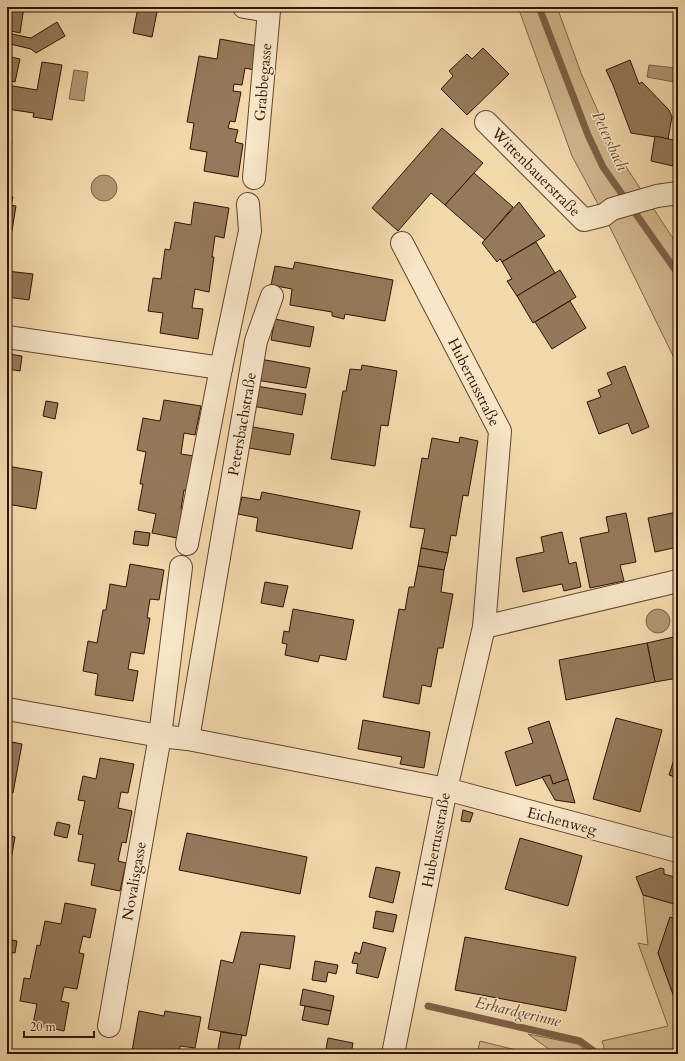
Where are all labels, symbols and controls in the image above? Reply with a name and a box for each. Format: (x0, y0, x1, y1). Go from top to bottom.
street label: Grabbegasse (250, 42, 276, 122)
water label: Petersbach (587, 108, 633, 175)
street label: Wittenbauerstraße (486, 122, 585, 221)
street label: Hubertusstraße (443, 334, 505, 430)
street label: Petersbachstraße (223, 370, 261, 477)
street label: Hubertusstraße (417, 791, 455, 889)
street label: Eichenweg (525, 802, 600, 840)
street label: Novalisgasse (117, 840, 151, 922)
water label: Erhardgerinne (473, 991, 564, 1033)
scale bar (24, 1013, 94, 1039)
text: 20 m (30, 1019, 57, 1035)

